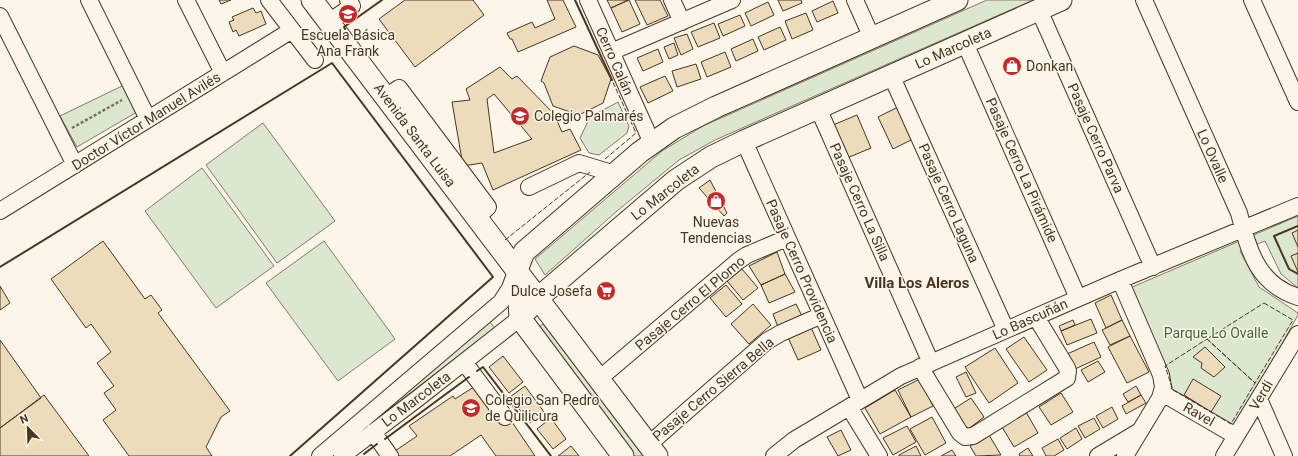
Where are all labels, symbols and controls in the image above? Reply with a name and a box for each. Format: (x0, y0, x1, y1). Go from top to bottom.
school or university icon: Escuela Básica Ana Frank (337, 3, 359, 25)
street label: Cerro Calán (593, 24, 637, 98)
street label: Lo Marcoleta (912, 24, 994, 72)
place label: Escuela Básica Ana Frank (301, 27, 395, 59)
shop icon: Donkan (1001, 55, 1023, 77)
place label: Donkan (1026, 58, 1073, 74)
street label: Doctor Víctor Manuel Avilés (69, 69, 223, 173)
street label: Avenida Santa Luisa (371, 80, 459, 190)
street label: Pasaje Cerro Parva (1065, 81, 1127, 195)
street label: Pasaje Cerro La Pirámide (983, 95, 1061, 245)
school or university icon: Colegio Palmarés (509, 105, 531, 127)
place label: Colegio Palmarés (534, 108, 644, 124)
street label: Lo Ovalle (1194, 127, 1232, 185)
street label: Pasaje Cerro La Silla (827, 140, 893, 264)
street label: Pasaje Cerro Laguna (915, 141, 983, 265)
street label: Lo Marcoleta (628, 161, 702, 223)
shop icon: Nuevas Tendencias (705, 190, 727, 212)
street label: Pasaje Cerro Providencia (763, 197, 841, 345)
place label: Nuevas Tendencias (680, 214, 752, 246)
street label: Pasaje Cerro El Plomo (632, 252, 748, 354)
district label: Villa Los Aleros (864, 274, 970, 292)
supermarket icon: Dulce Josefa (595, 280, 617, 302)
place label: Dulce Josefa (511, 283, 592, 299)
street label: Lo Bascuñán (990, 295, 1070, 343)
park label: Parque Lo Ovalle (1164, 325, 1268, 341)
street label: Pasaje Cerro Sierra Bella (649, 334, 777, 444)
street label: Lo Marcoleta (379, 368, 453, 430)
street label: Verdi (1246, 377, 1276, 413)
place label: Colegio San Pedro de Quilicura (485, 392, 599, 424)
school or university icon: Colegio San Pedro de Quilicura (460, 397, 482, 419)
street label: Ravel (1180, 399, 1218, 429)
north arrow (8, 408, 48, 448)
text: N (18, 412, 31, 427)

